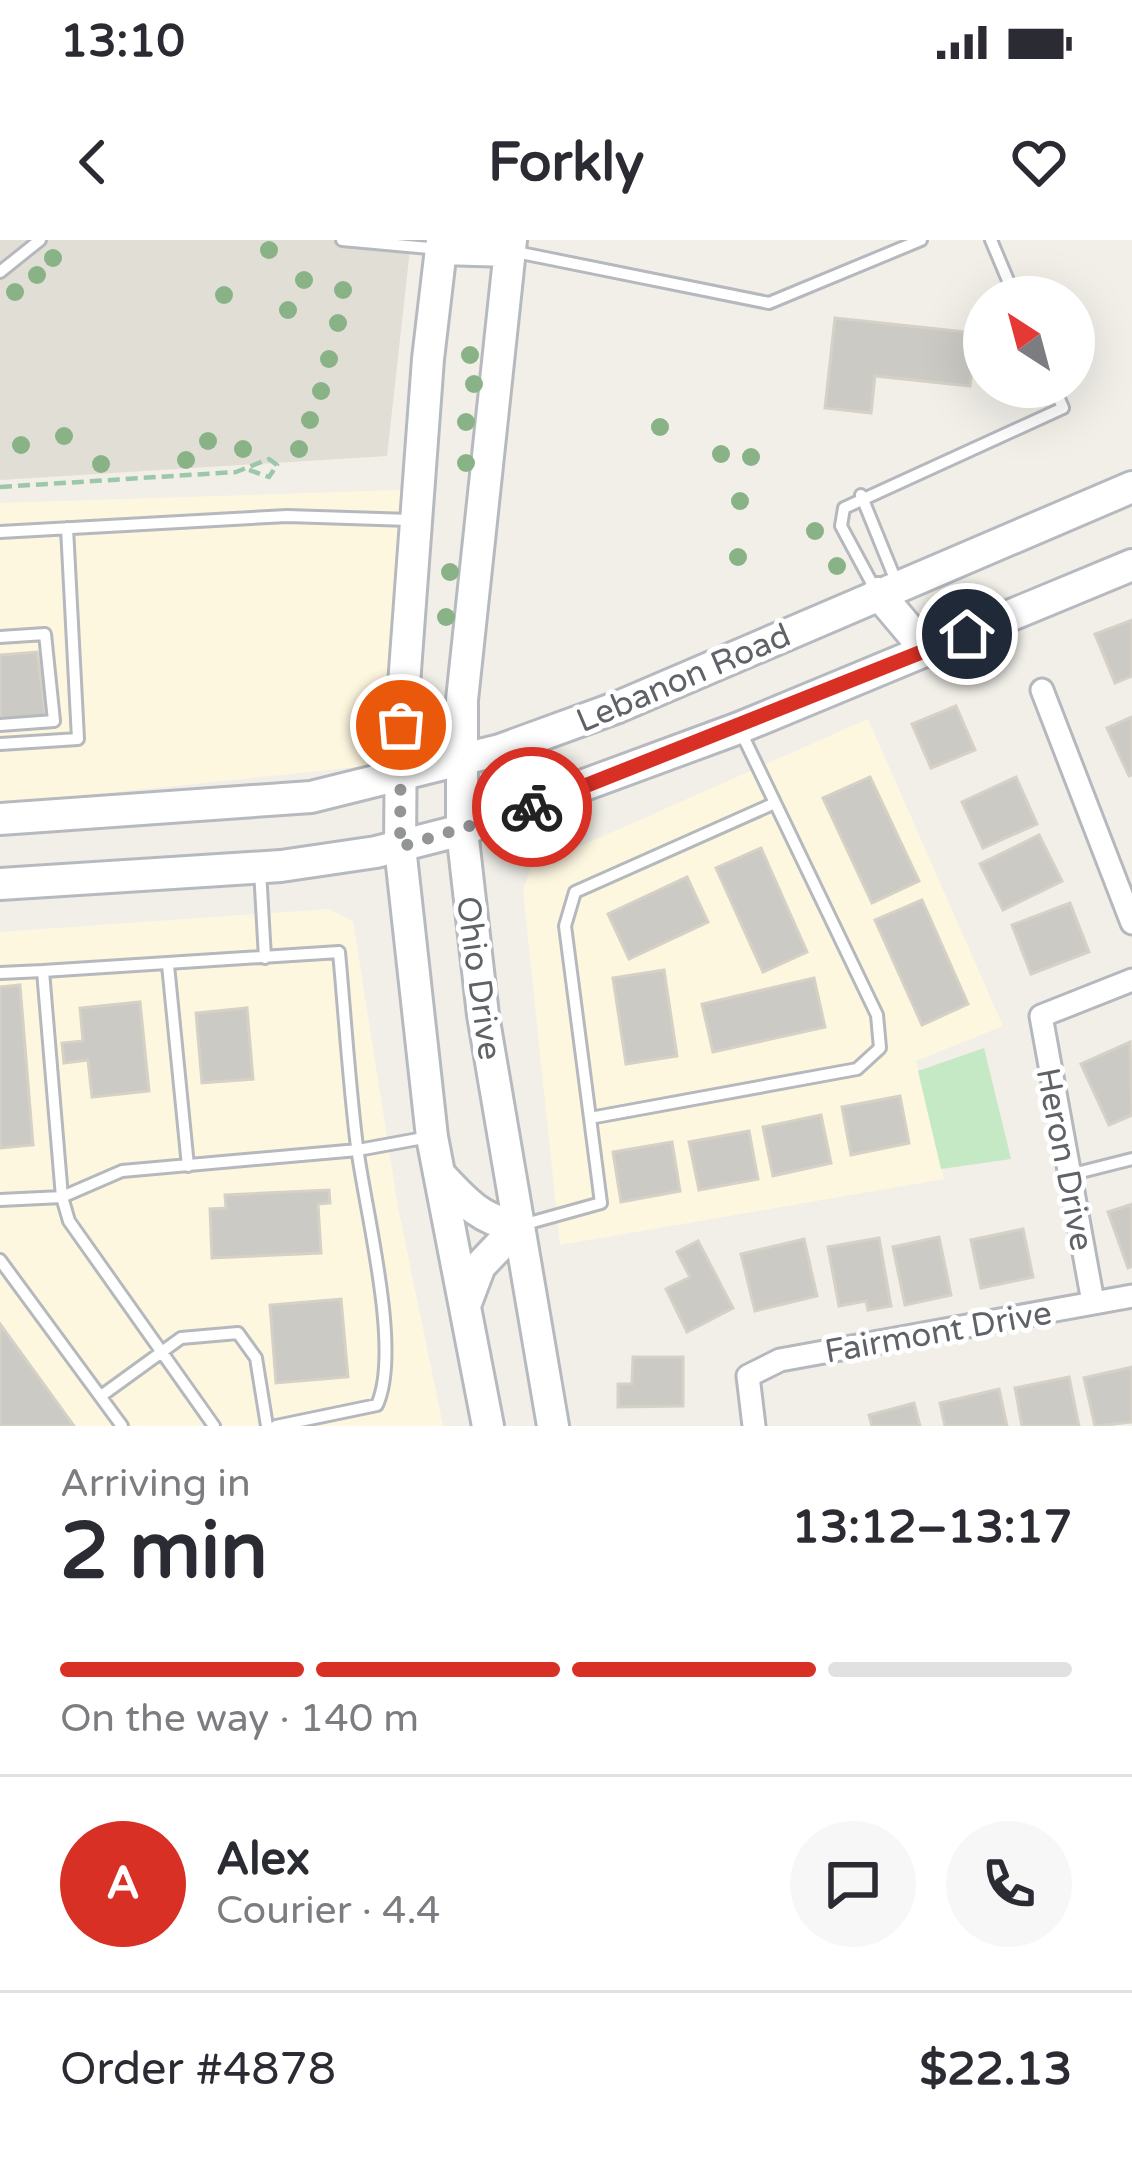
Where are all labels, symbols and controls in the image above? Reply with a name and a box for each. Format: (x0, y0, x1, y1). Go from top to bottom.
text: 13:10 (60, 15, 185, 69)
icon: back (60, 129, 126, 195)
icon: heart (1006, 129, 1072, 195)
text: Forkly (488, 130, 644, 195)
north arrow (963, 276, 1095, 408)
map controls (963, 276, 1095, 408)
pin (916, 583, 1018, 685)
icon: home (934, 601, 1000, 667)
street label: Lebanon Road (571, 616, 797, 741)
pin (350, 674, 452, 776)
icon: bag (368, 692, 434, 758)
courier (472, 747, 592, 867)
icon: bike (499, 774, 565, 840)
street label: Ohio Drive (448, 894, 509, 1062)
street label: Heron Drive (1028, 1065, 1101, 1254)
street label: Fairmont Drive (822, 1293, 1055, 1372)
text: Arriving in (60, 1460, 251, 1507)
text: 13:12–13:17 (792, 1501, 1072, 1555)
text: 2 min (60, 1505, 268, 1599)
text: On the way · 140 m (60, 1695, 419, 1742)
button: chat (790, 1821, 916, 1947)
button: phone (946, 1821, 1072, 1947)
text: Alex (216, 1833, 310, 1887)
text: A (106, 1857, 140, 1911)
text: Courier · 4.4 (216, 1887, 440, 1934)
text: Order #4878 (60, 2043, 336, 2097)
text: $22.13 (920, 2043, 1072, 2097)

